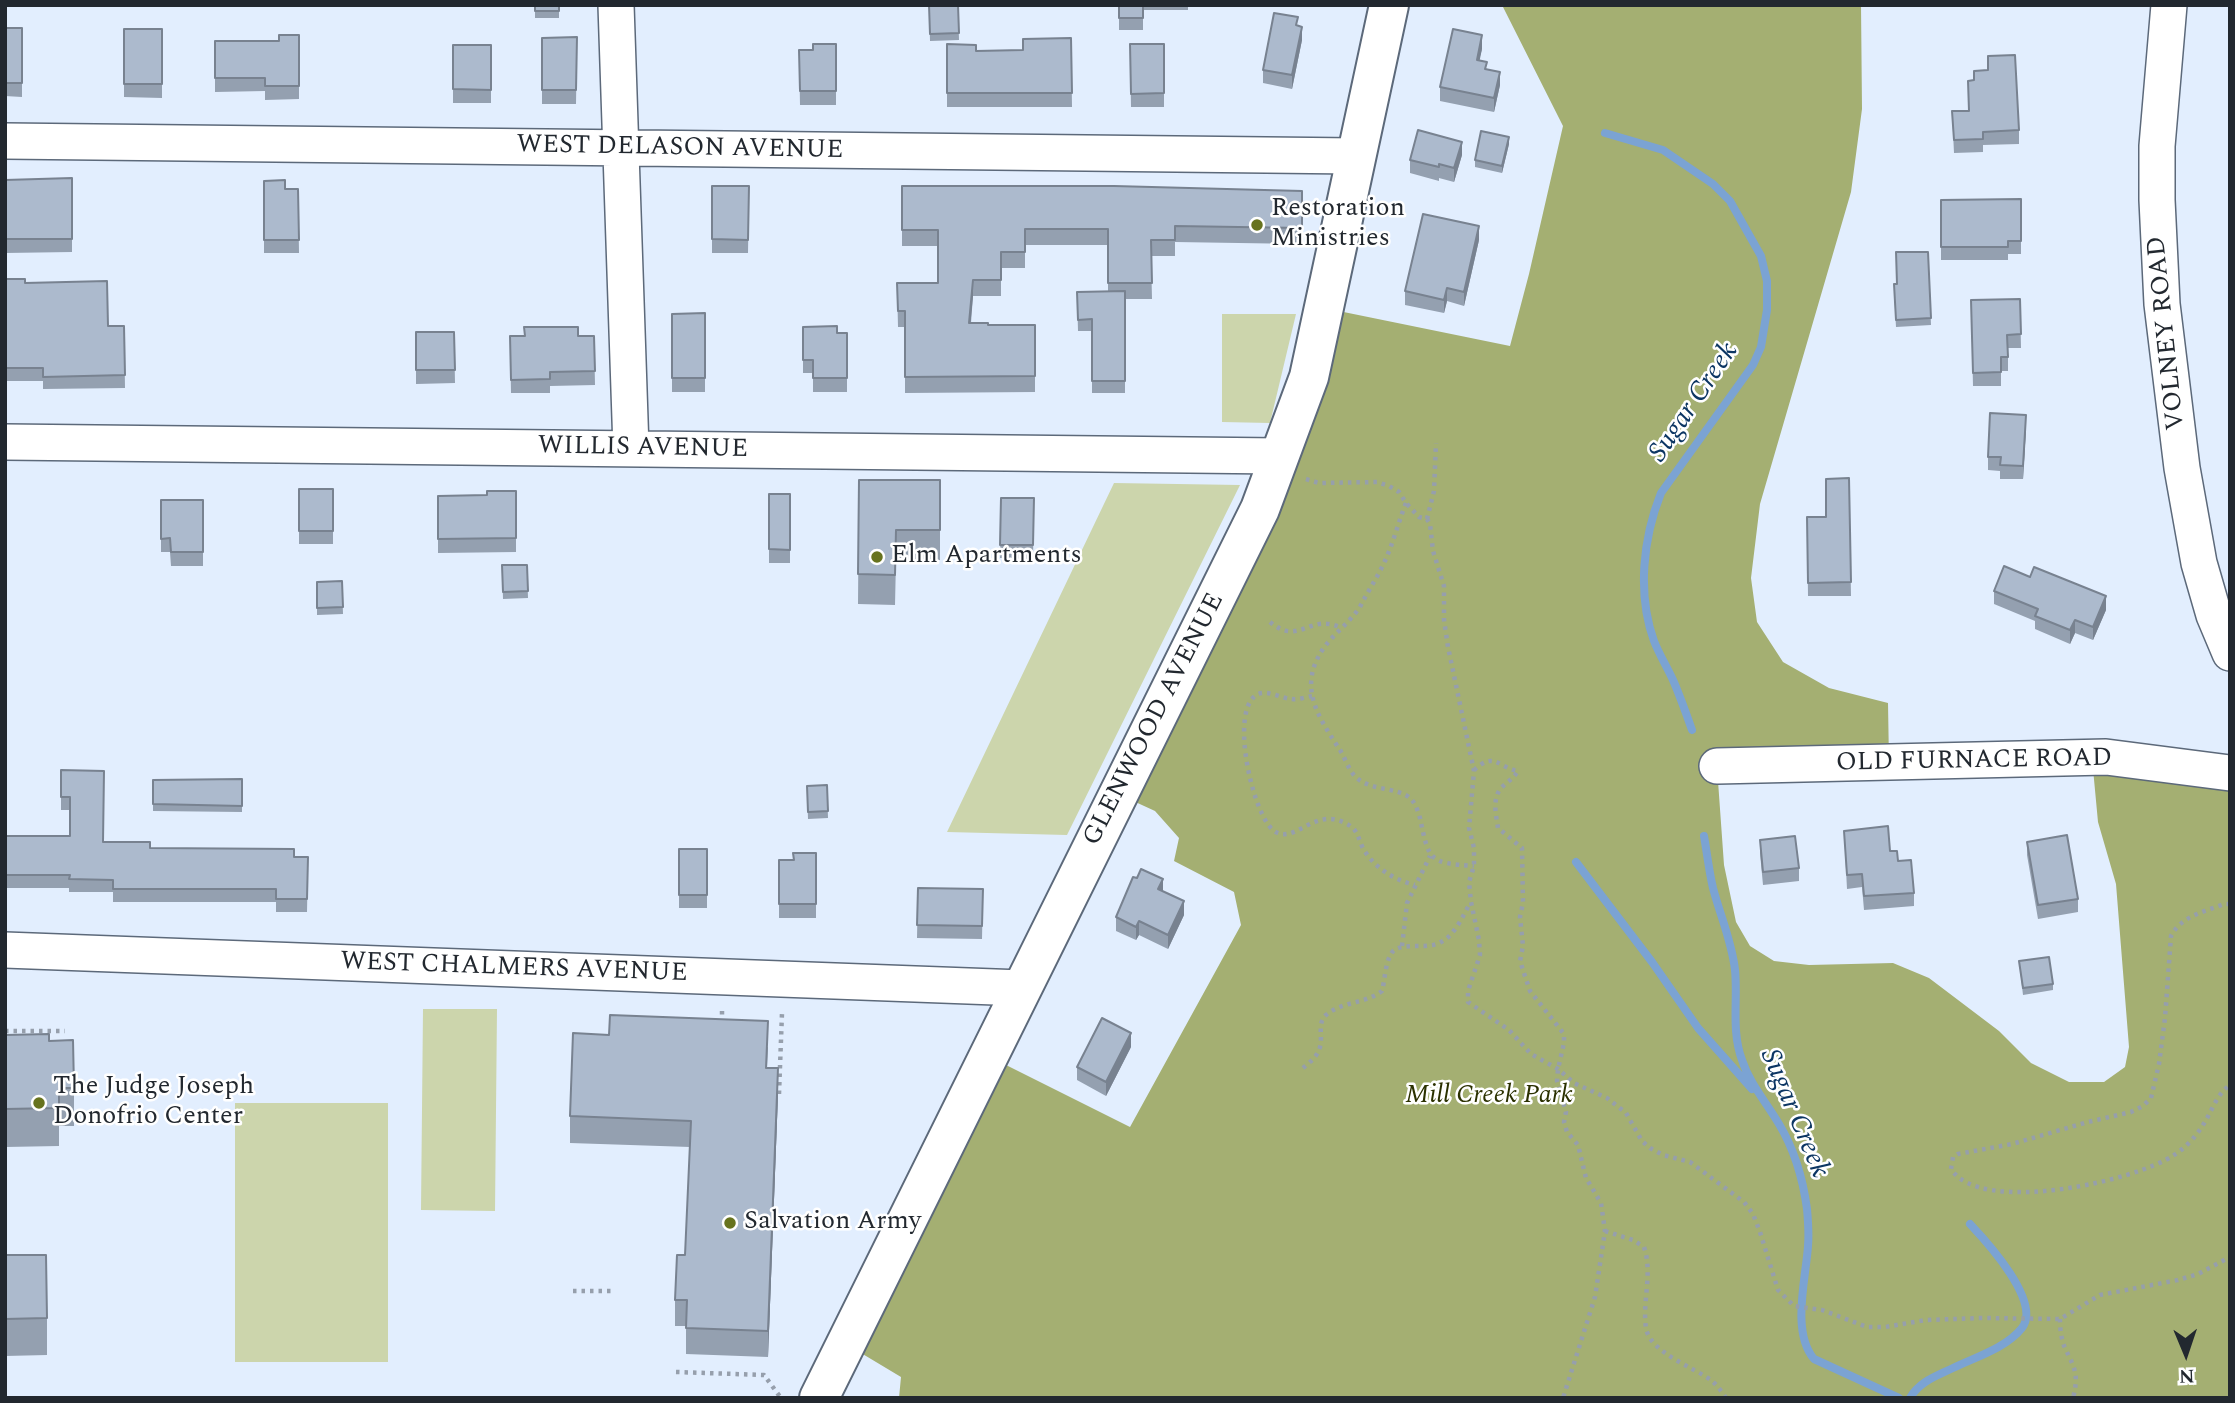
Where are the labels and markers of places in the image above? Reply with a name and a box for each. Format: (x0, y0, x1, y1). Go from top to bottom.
place label: Restoration Ministries (1271, 194, 1405, 256)
marker: Restoration Ministries (1249, 217, 1265, 233)
place label: Elm Apartments (891, 541, 1082, 573)
marker: Elm Apartments (869, 549, 885, 565)
place label: The Judge Joseph Donofrio Center (53, 1072, 254, 1134)
marker: The Judge Joseph Donofrio Center (31, 1095, 47, 1111)
place label: Salvation Army (744, 1207, 921, 1239)
marker: Salvation Army (722, 1215, 738, 1231)

